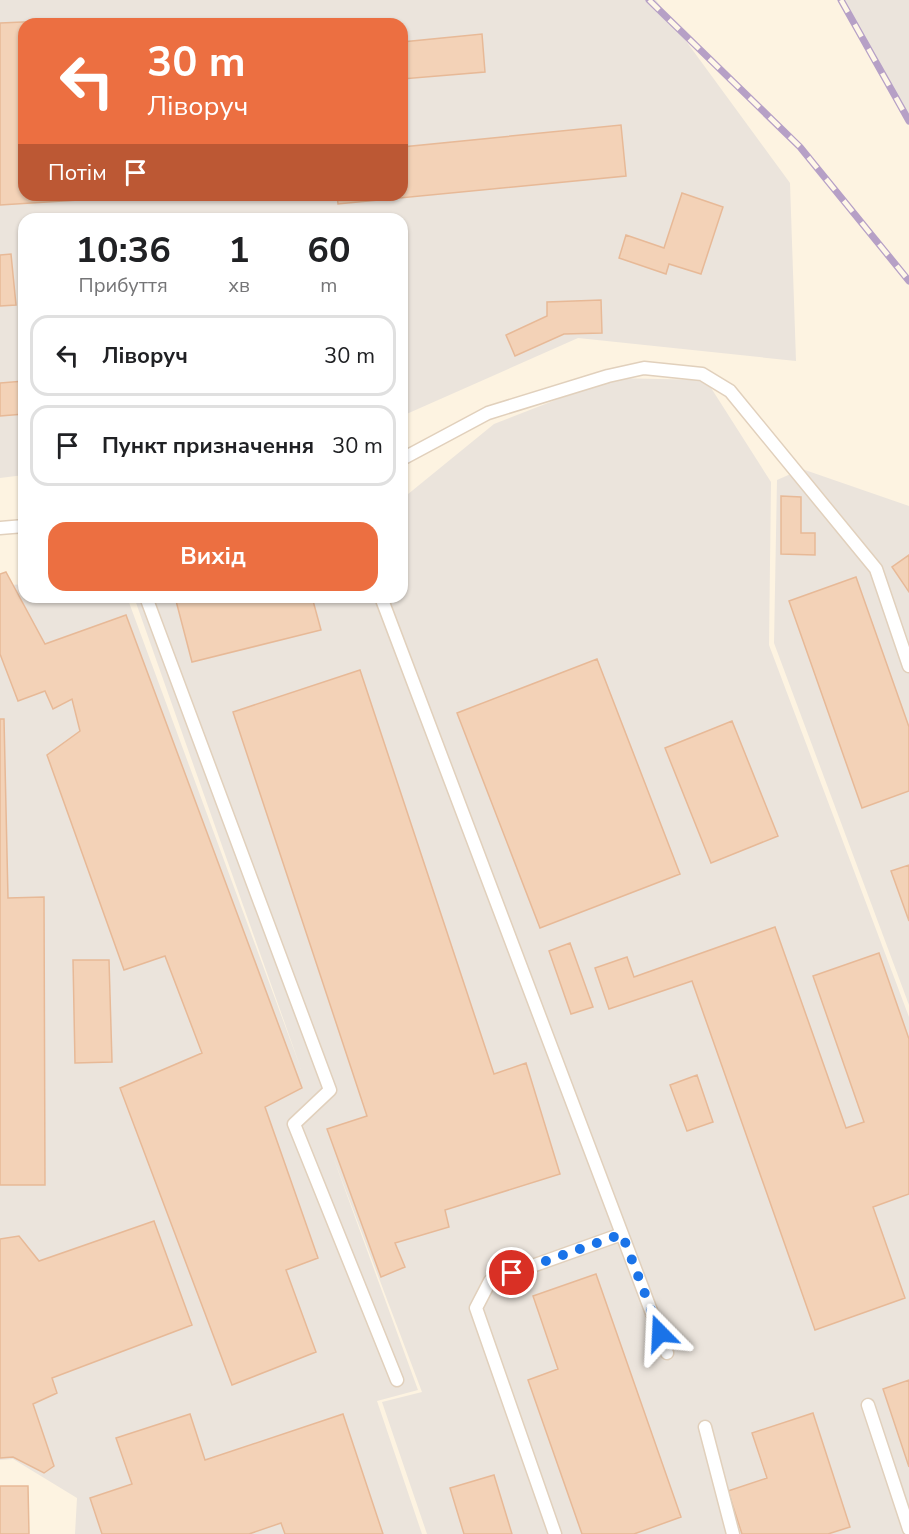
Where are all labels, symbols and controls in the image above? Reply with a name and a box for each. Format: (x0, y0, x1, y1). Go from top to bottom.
text: 30 m (147, 34, 246, 91)
icon: left (48, 42, 126, 120)
text: Ліворуч (147, 88, 248, 125)
icon: arrive (119, 156, 152, 189)
text: Потім (48, 158, 107, 188)
text: 10:36 (75, 226, 171, 275)
text: 1 (228, 226, 250, 275)
text: 60 (307, 226, 351, 275)
text: Прибуття (79, 272, 168, 299)
text: хв (228, 272, 250, 299)
text: m (320, 272, 337, 299)
icon: left (51, 339, 84, 372)
text: Ліворуч (102, 341, 188, 371)
text: 30 m (324, 341, 375, 371)
icon: arrive (51, 429, 84, 462)
text: Пункт призначення (102, 431, 314, 461)
text: 30 m (332, 431, 383, 461)
button: Вихід (48, 522, 378, 591)
pin (486, 1247, 537, 1298)
icon: arrive (495, 1256, 528, 1289)
position arrow (628, 1301, 692, 1365)

